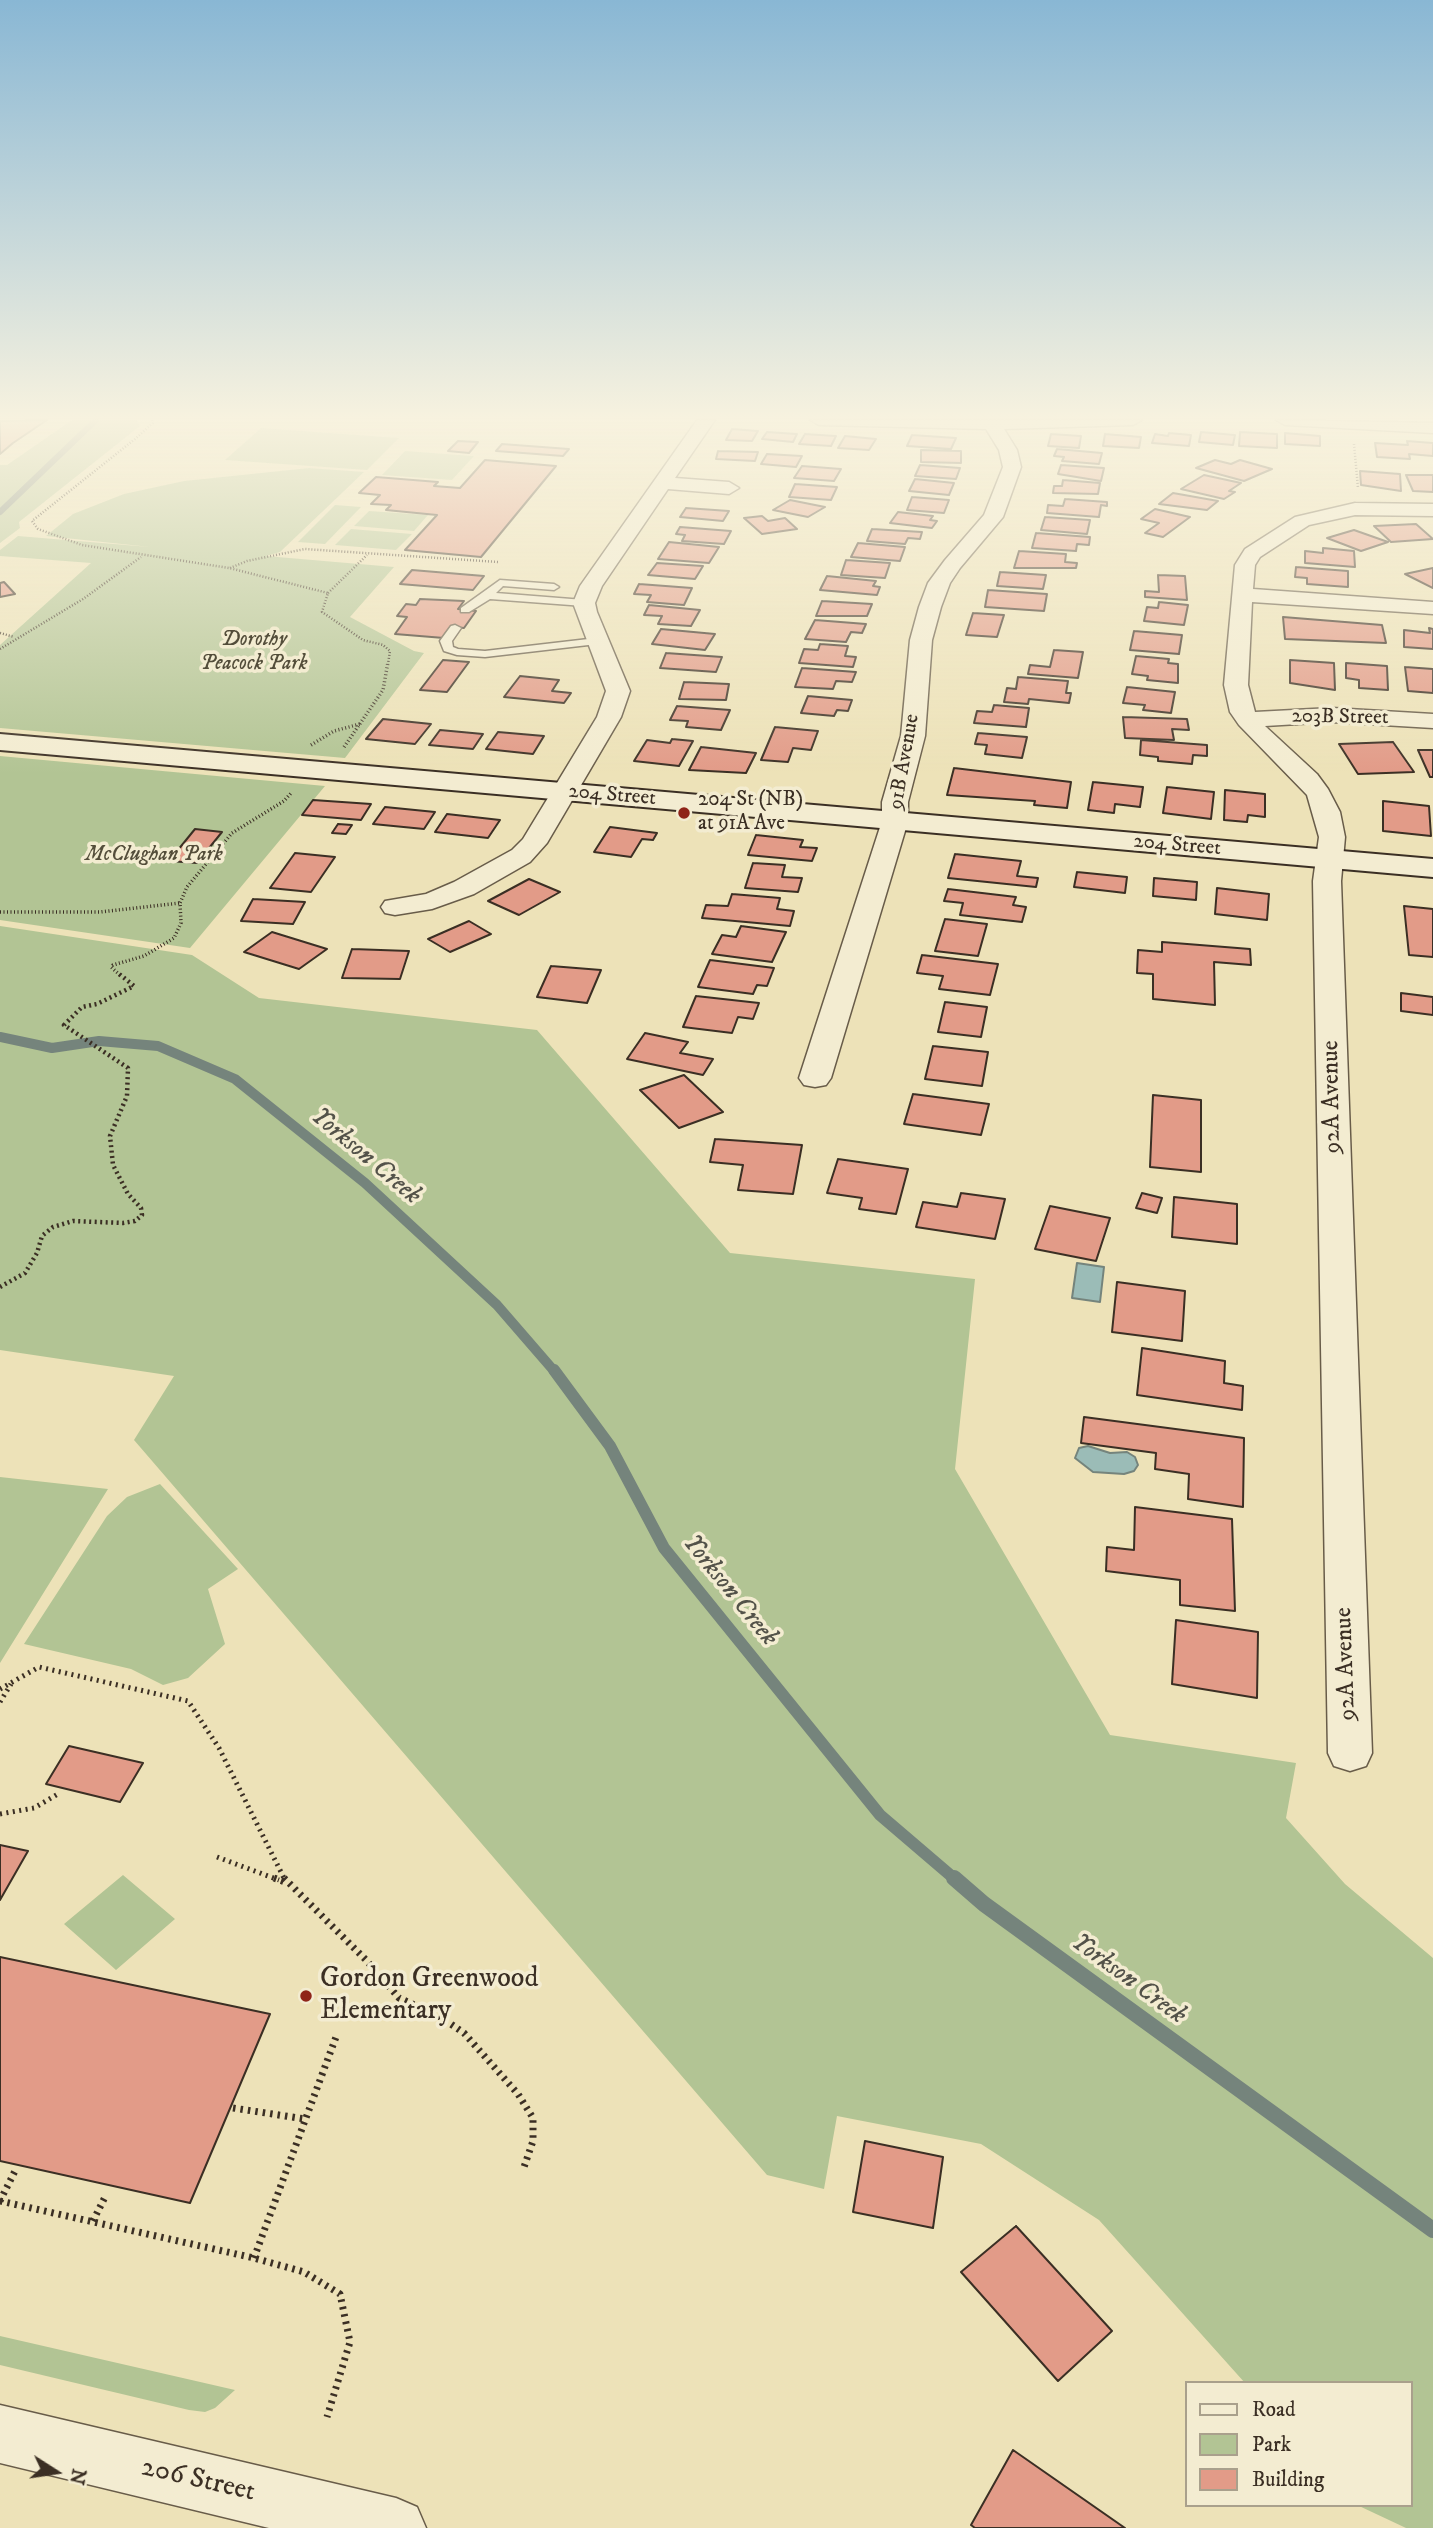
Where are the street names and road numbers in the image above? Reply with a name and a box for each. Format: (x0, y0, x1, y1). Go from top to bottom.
street label: 203B Street (1291, 705, 1389, 731)
street label: 91B Avenue (884, 712, 926, 812)
street label: 204 Street (567, 780, 657, 812)
street label: 204 Street (1132, 830, 1222, 862)
street label: 92A Avenue (1318, 1040, 1348, 1154)
street label: 92A Avenue (1331, 1607, 1363, 1721)
street label: 206 Street (138, 2452, 258, 2510)

